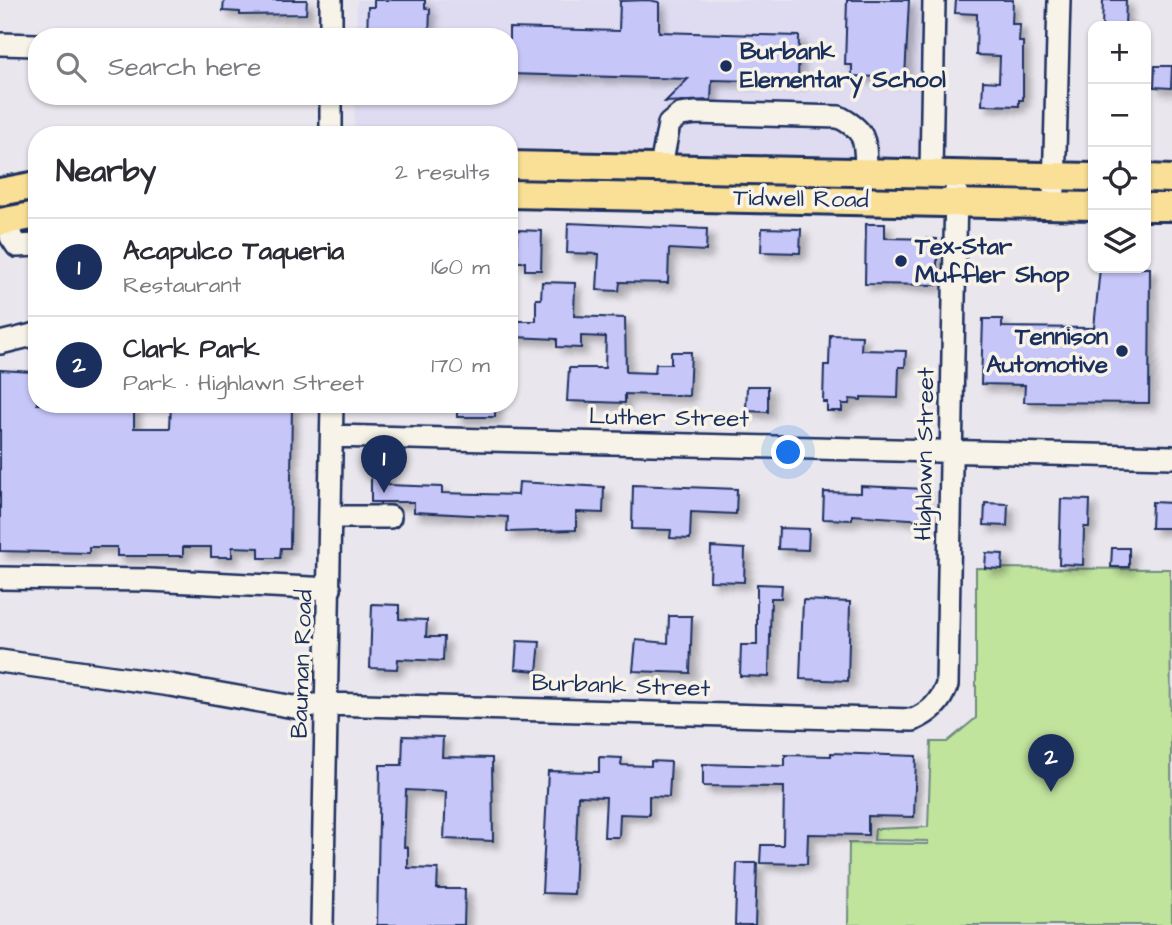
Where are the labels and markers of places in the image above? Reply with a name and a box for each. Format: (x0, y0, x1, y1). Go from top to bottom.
place label: Burbank Elementary School (740, 35, 946, 99)
marker: Burbank Elementary School (718, 58, 734, 74)
place label: Tex-Star Muffler Shop (914, 230, 1070, 292)
marker: Tex-Star Muffler Shop (893, 253, 909, 269)
place label: Tennison Automotive (986, 320, 1108, 382)
marker: Tennison Automotive (1114, 343, 1130, 359)
pin: 1 (361, 435, 407, 493)
pin: 2 (1028, 734, 1074, 792)

